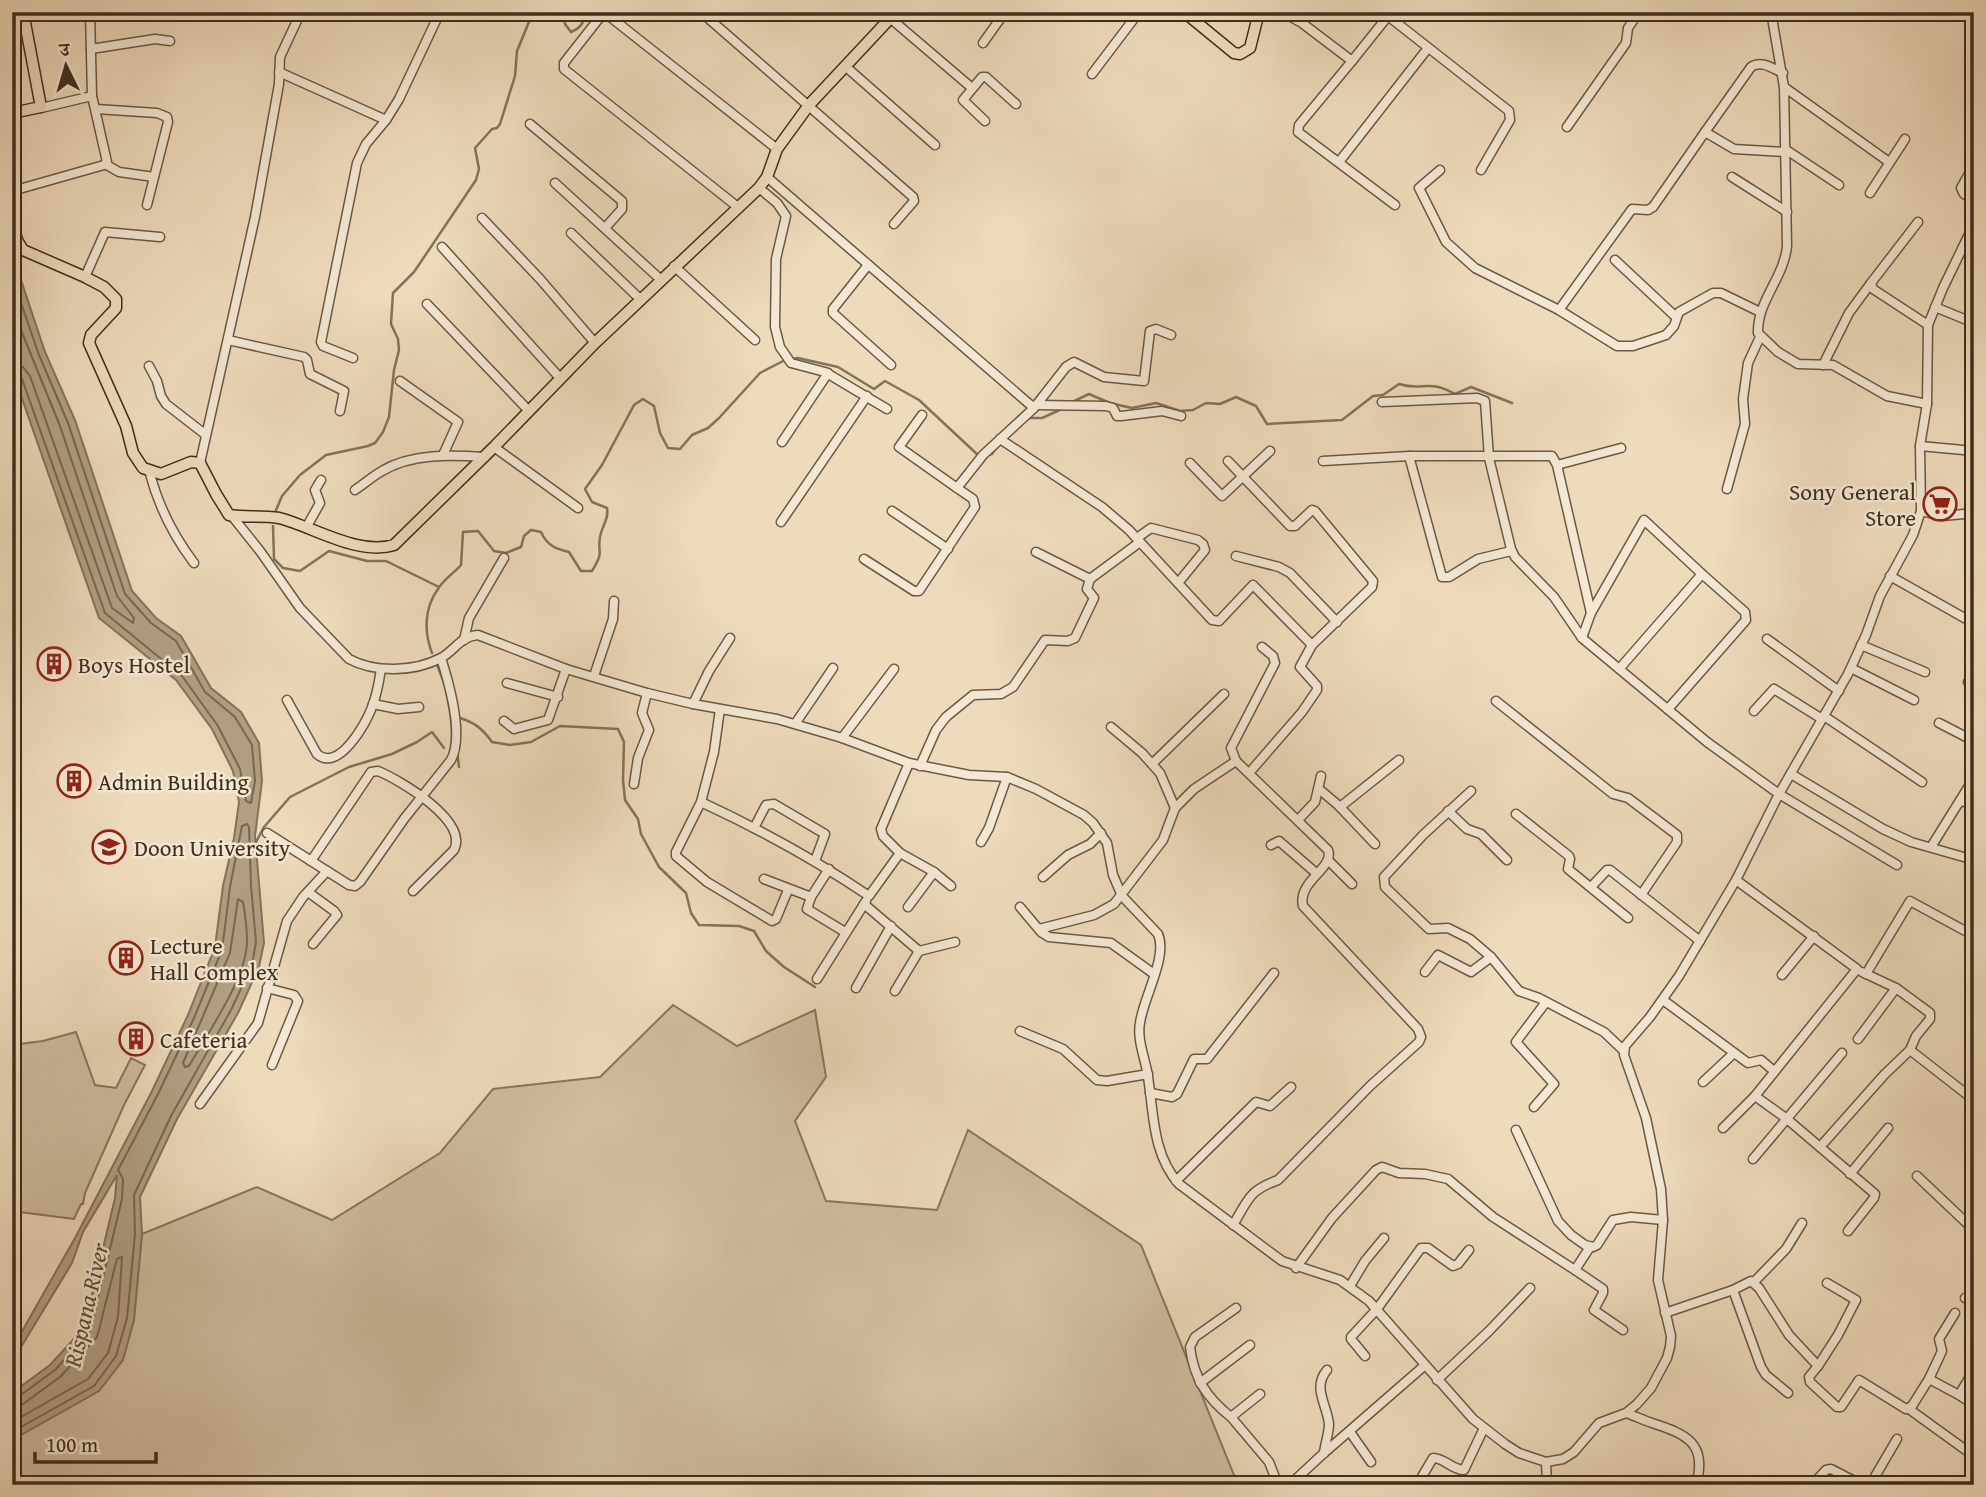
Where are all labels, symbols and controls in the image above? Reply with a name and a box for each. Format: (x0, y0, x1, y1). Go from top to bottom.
north arrow (32, 32, 102, 102)
text: उ (56, 35, 72, 64)
place label: Sony General Store (1789, 475, 1916, 534)
supermarket icon: Sony General Store (1921, 485, 1959, 523)
building icon: Boys Hostel (35, 645, 73, 683)
place label: Boys Hostel (78, 648, 190, 681)
building icon: Admin Building (55, 762, 93, 800)
place label: Admin Building (98, 765, 249, 798)
school or university icon: Doon University (90, 828, 128, 866)
place label: Doon University (134, 831, 291, 864)
place label: Lecture Hall Complex (150, 929, 278, 988)
building icon: Lecture Hall Complex (107, 939, 145, 977)
building icon: Cafeteria (117, 1020, 155, 1058)
place label: Cafeteria (160, 1023, 247, 1056)
water label: Rispana River (54, 1238, 118, 1372)
scale bar (35, 1420, 156, 1464)
text: 100 m (46, 1429, 98, 1460)

